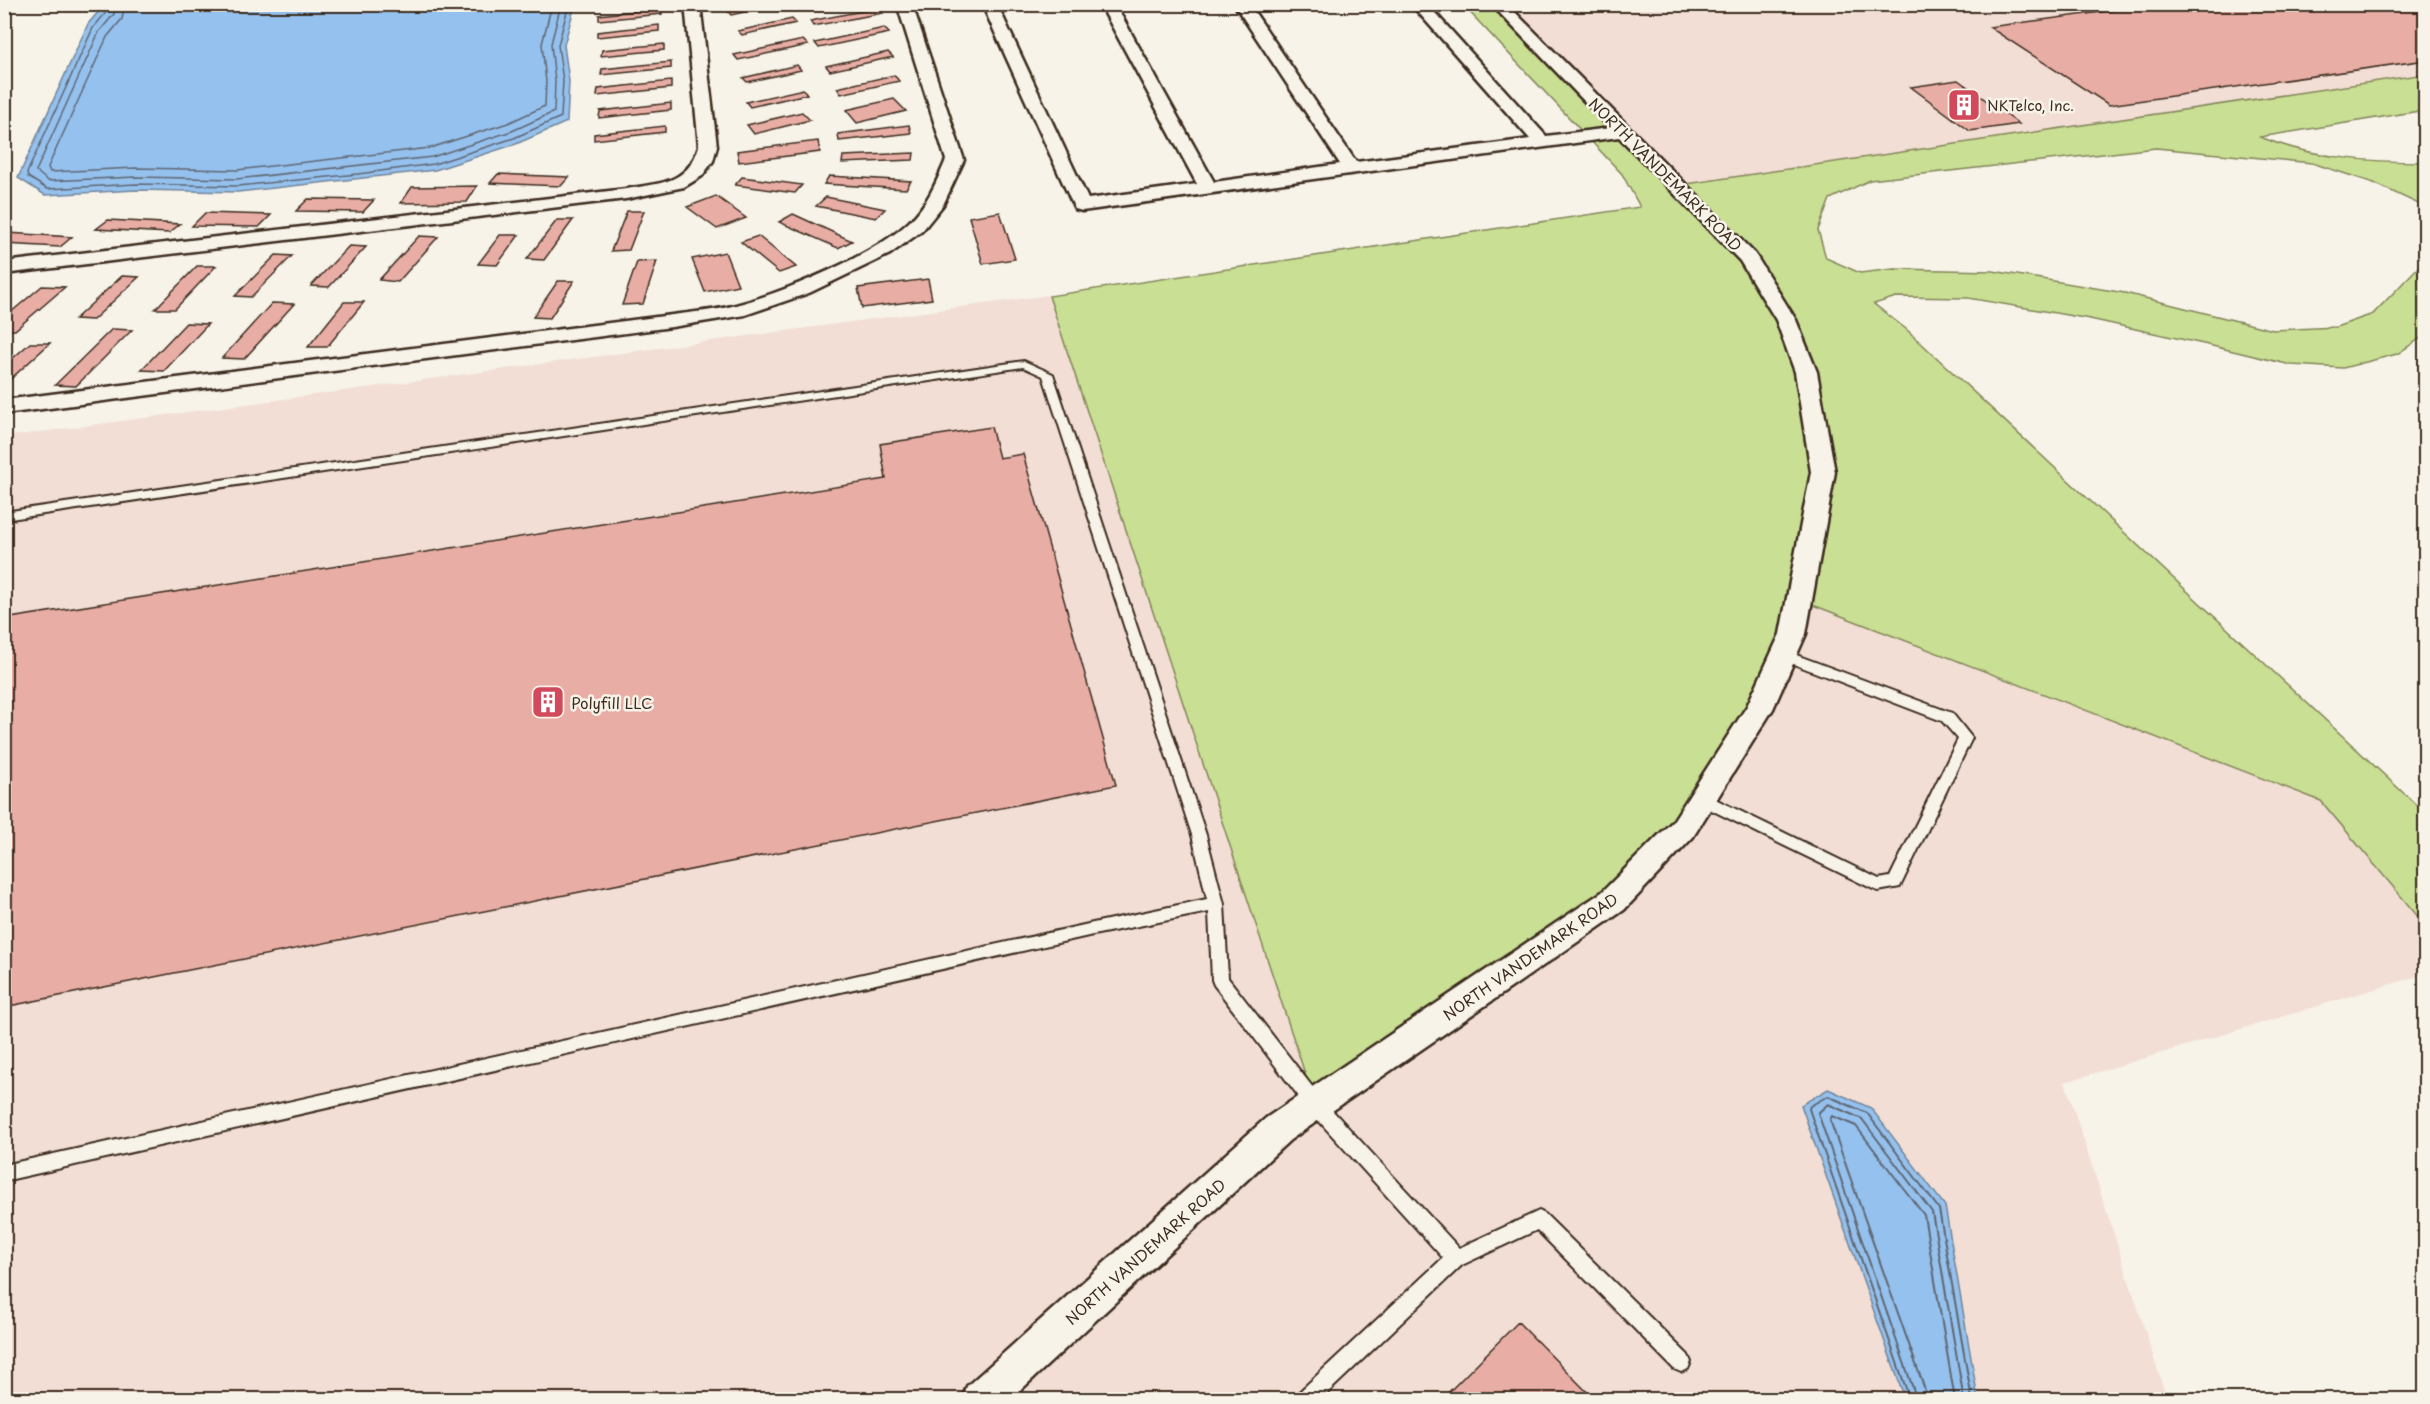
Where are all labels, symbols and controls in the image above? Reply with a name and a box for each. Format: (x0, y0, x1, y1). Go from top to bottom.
building icon: NKTelco, Inc. (1946, 87, 1982, 123)
street label: NORTH VANDEMARK ROAD (1584, 92, 1748, 256)
place label: NKTelco, Inc. (1987, 95, 2074, 116)
building icon: Polyfill LLC (530, 684, 566, 720)
place label: Polyfill LLC (571, 691, 653, 714)
street label: NORTH VANDEMARK ROAD (1438, 887, 1622, 1025)
street label: NORTH VANDEMARK ROAD (1060, 1173, 1230, 1329)

